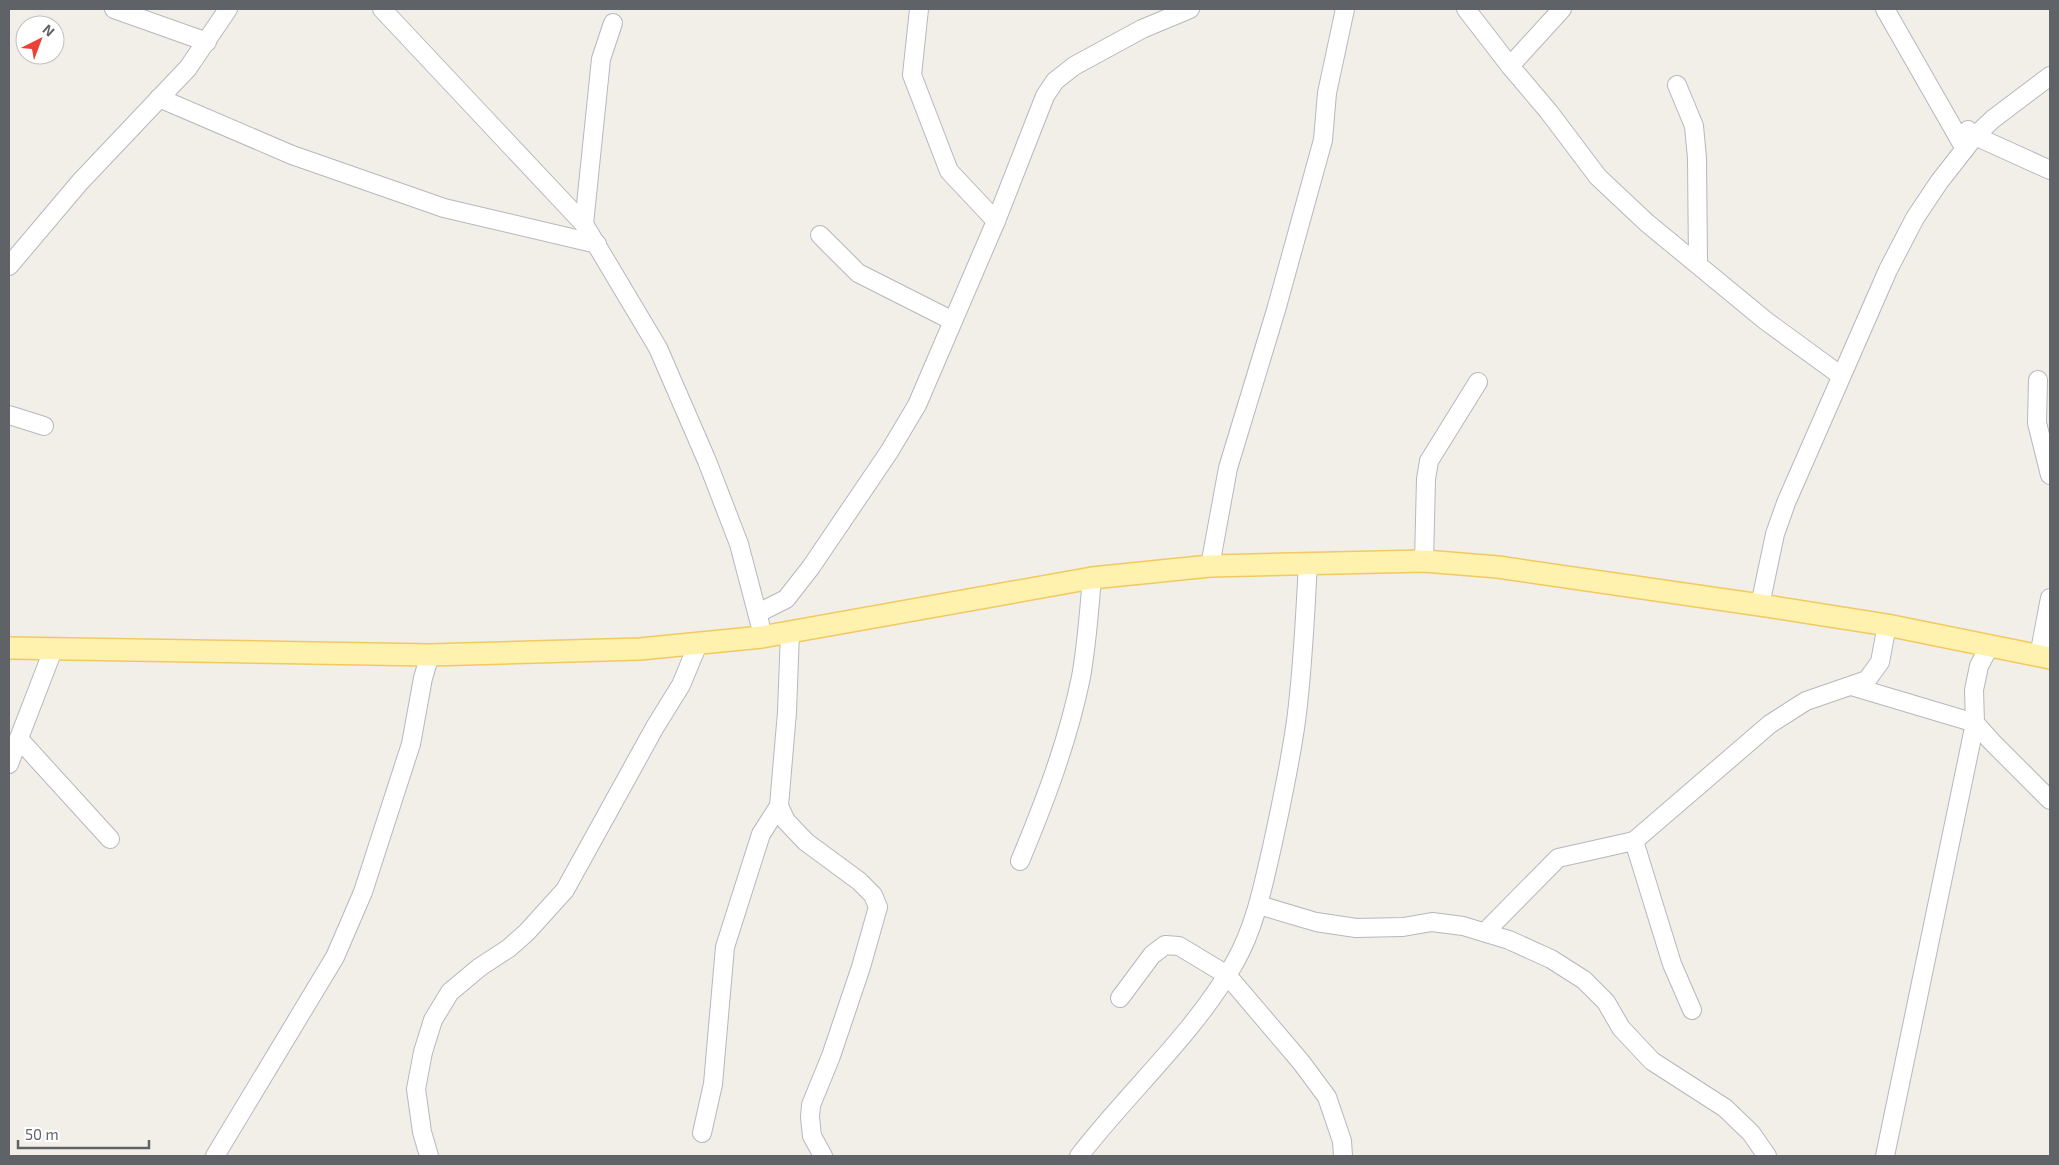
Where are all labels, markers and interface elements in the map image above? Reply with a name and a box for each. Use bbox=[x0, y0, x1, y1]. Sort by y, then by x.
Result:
north arrow bbox=[15, 15, 65, 65]
text: N bbox=[40, 20, 58, 40]
scale bar bbox=[18, 1118, 149, 1150]
text: 50 m bbox=[25, 1125, 59, 1143]

